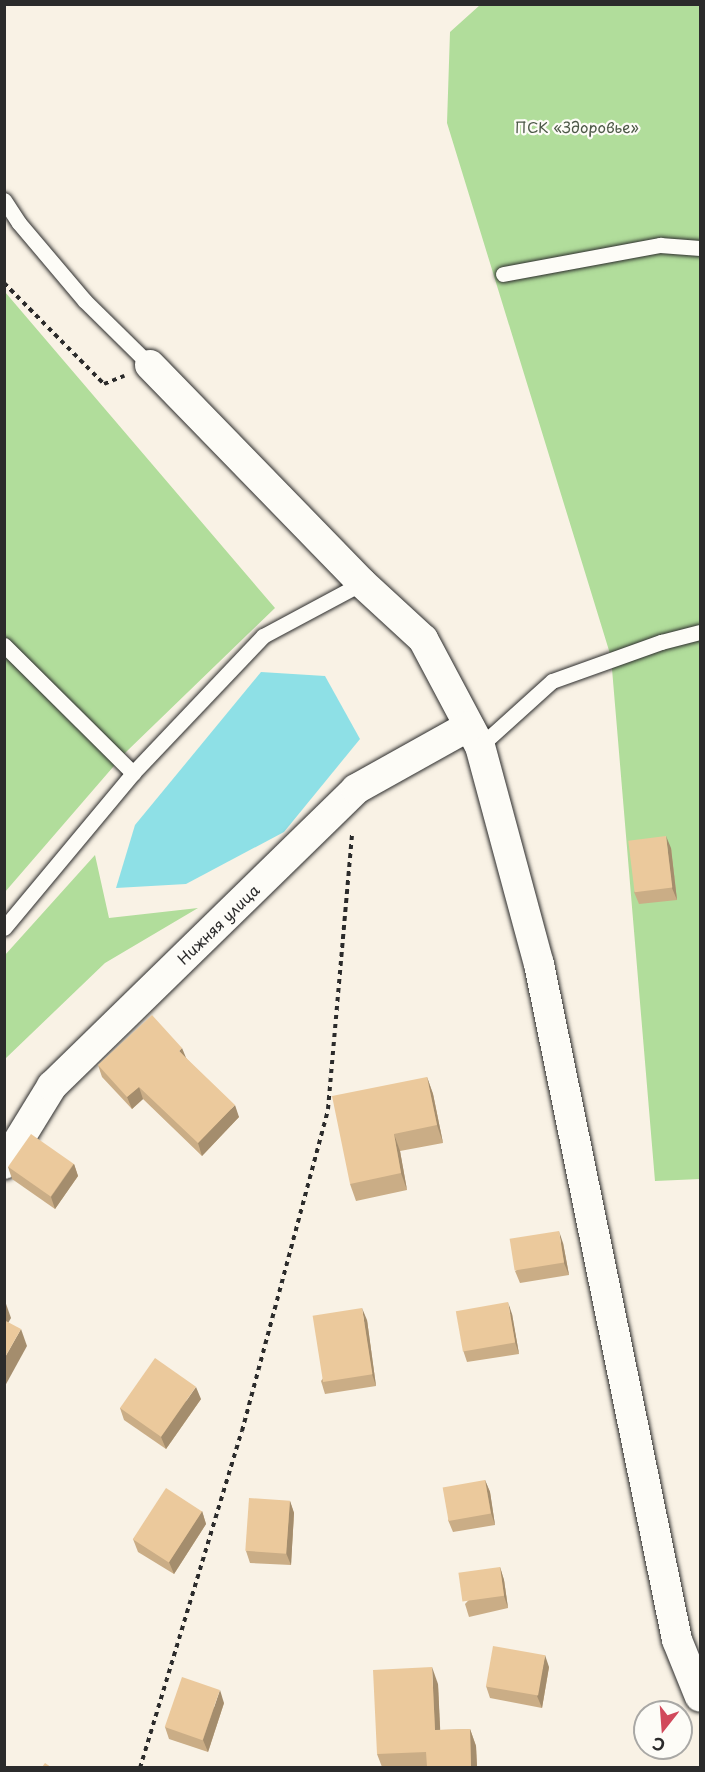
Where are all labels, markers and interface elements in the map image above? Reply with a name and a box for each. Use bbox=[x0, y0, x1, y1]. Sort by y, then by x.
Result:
park label: ПСК «Здоровье» bbox=[516, 118, 638, 136]
street label: Нижняя улица bbox=[173, 880, 263, 968]
north arrow bbox=[633, 1700, 693, 1760]
text: С bbox=[649, 1732, 668, 1759]

